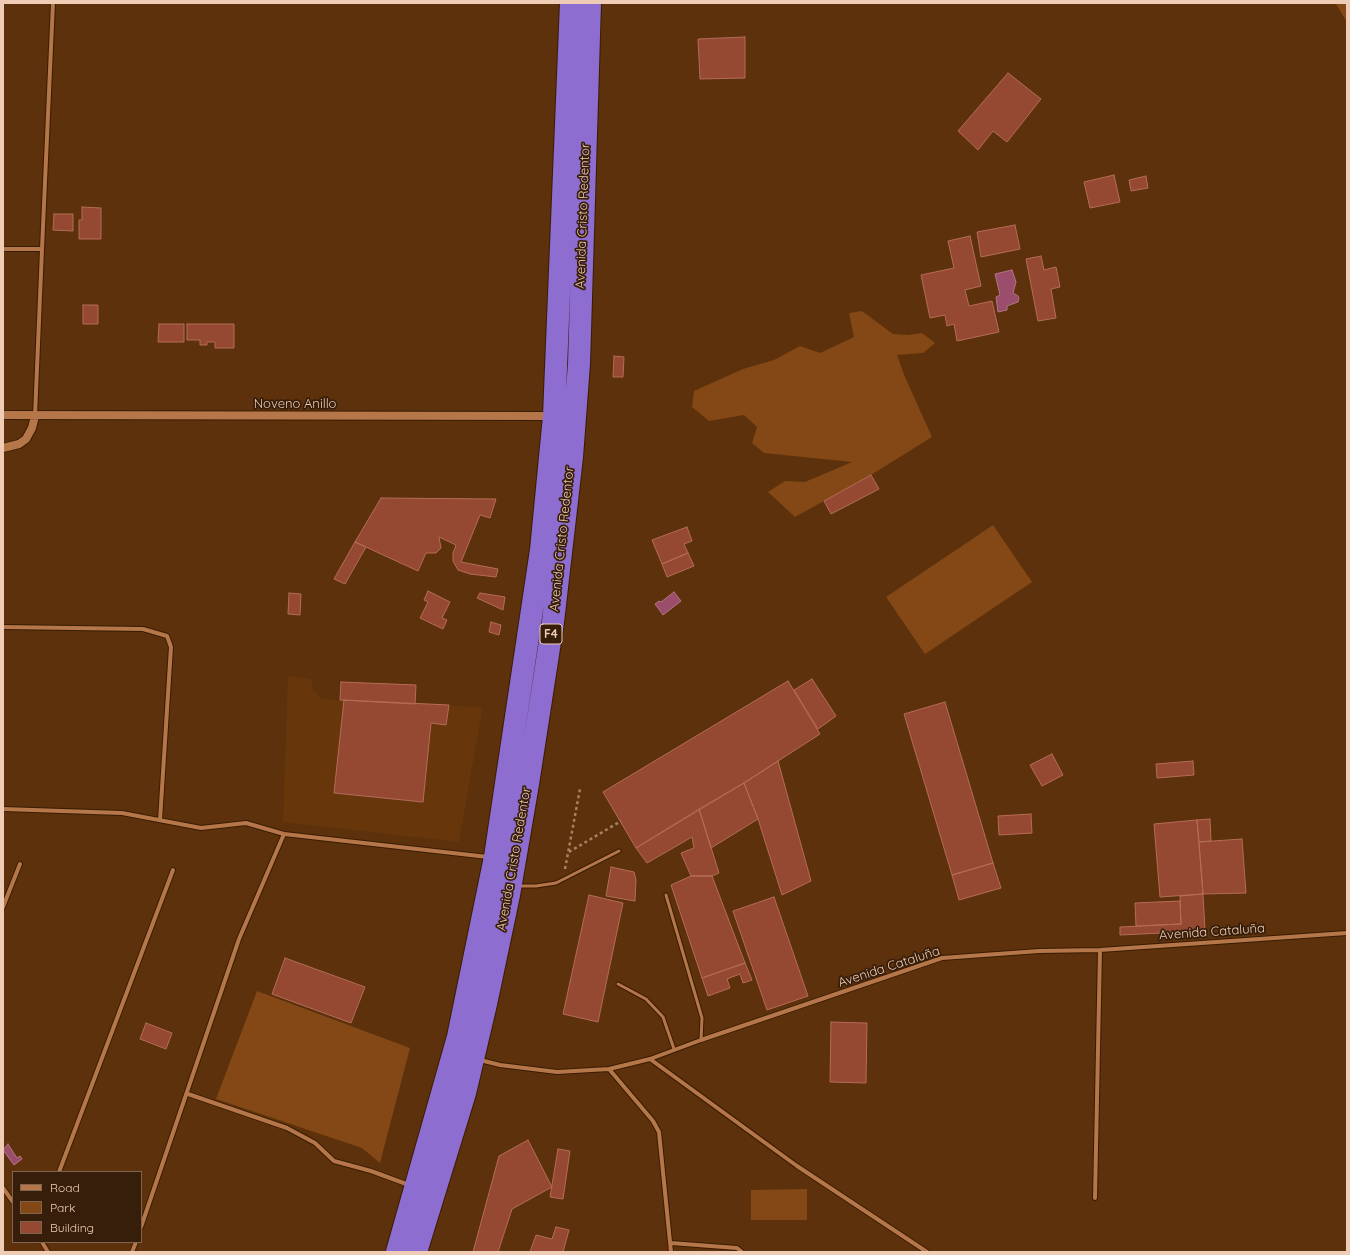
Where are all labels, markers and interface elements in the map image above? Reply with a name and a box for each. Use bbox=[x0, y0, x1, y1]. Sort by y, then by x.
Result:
street label: Avenida Cristo Redentor bbox=[573, 143, 593, 289]
street label: Noveno Anillo bbox=[254, 396, 336, 412]
street label: Avenida Cristo Redentor bbox=[547, 466, 577, 612]
road number: F4 bbox=[540, 624, 562, 644]
street label: Avenida Cristo Redentor bbox=[494, 786, 534, 932]
street label: Avenida Cataluña bbox=[1158, 921, 1266, 943]
street label: Avenida Cataluña bbox=[836, 943, 942, 991]
legend bbox=[12, 1171, 142, 1243]
text: Road bbox=[50, 1180, 80, 1195]
text: Park bbox=[50, 1200, 75, 1215]
text: Building bbox=[50, 1220, 94, 1235]

